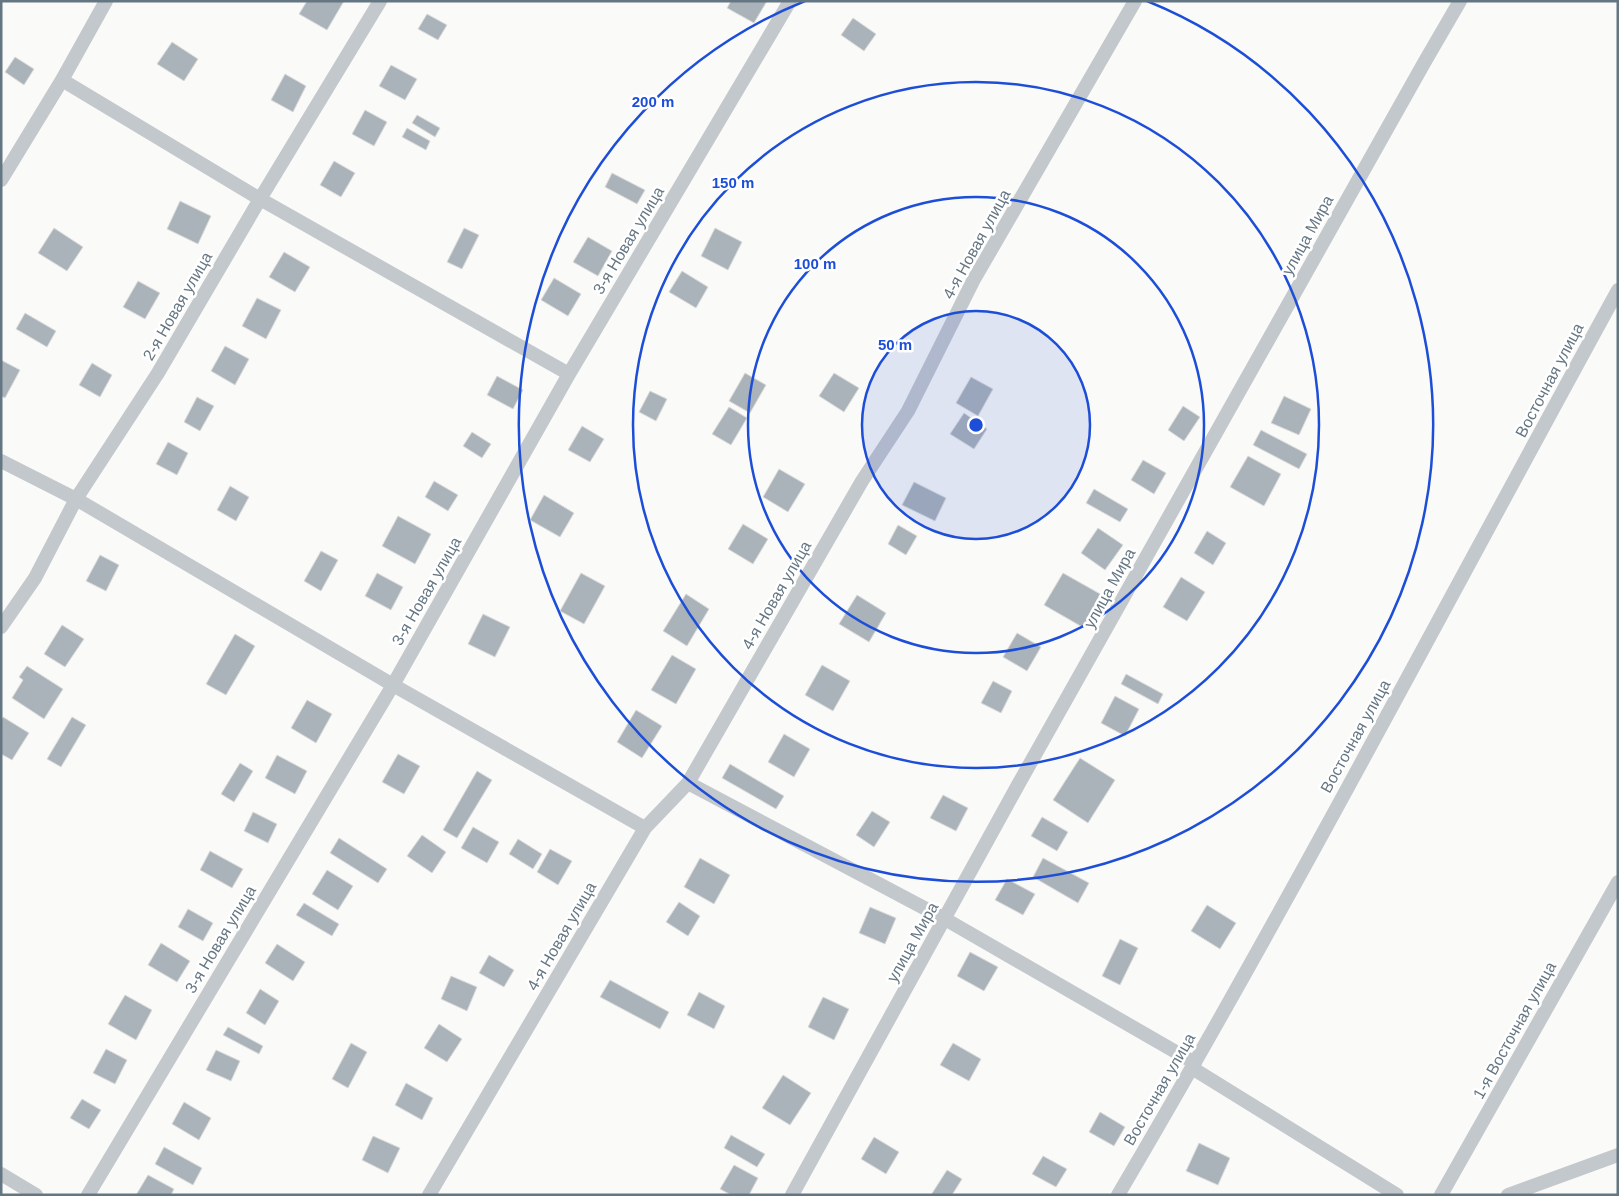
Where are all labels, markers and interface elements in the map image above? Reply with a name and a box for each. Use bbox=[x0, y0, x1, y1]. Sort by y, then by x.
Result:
text: 200 m bbox=[632, 93, 674, 110]
text: 150 m bbox=[712, 174, 754, 191]
street label: 3-я Новая улица bbox=[590, 183, 667, 297]
street label: 4-я Новая улица bbox=[939, 187, 1014, 302]
street label: улица Мира bbox=[1279, 192, 1336, 278]
street label: 2-я Новая улица bbox=[140, 249, 215, 363]
text: 100 m bbox=[794, 255, 836, 272]
street label: Восточная улица bbox=[1512, 320, 1587, 440]
text: 50 m bbox=[878, 336, 912, 353]
centre of rings bbox=[967, 416, 985, 434]
street label: 3-я Новая улица bbox=[389, 534, 464, 648]
street label: 4-я Новая улица bbox=[739, 538, 814, 652]
street label: улица Мира bbox=[1081, 545, 1138, 631]
street label: Восточная улица bbox=[1317, 677, 1394, 796]
street label: 4-я Новая улица bbox=[524, 879, 599, 993]
street label: 3-я Новая улица bbox=[182, 882, 259, 996]
street label: улица Мира bbox=[884, 899, 941, 985]
street label: 1-я Восточная улица bbox=[1470, 959, 1559, 1102]
street label: Восточная улица bbox=[1120, 1030, 1198, 1148]

